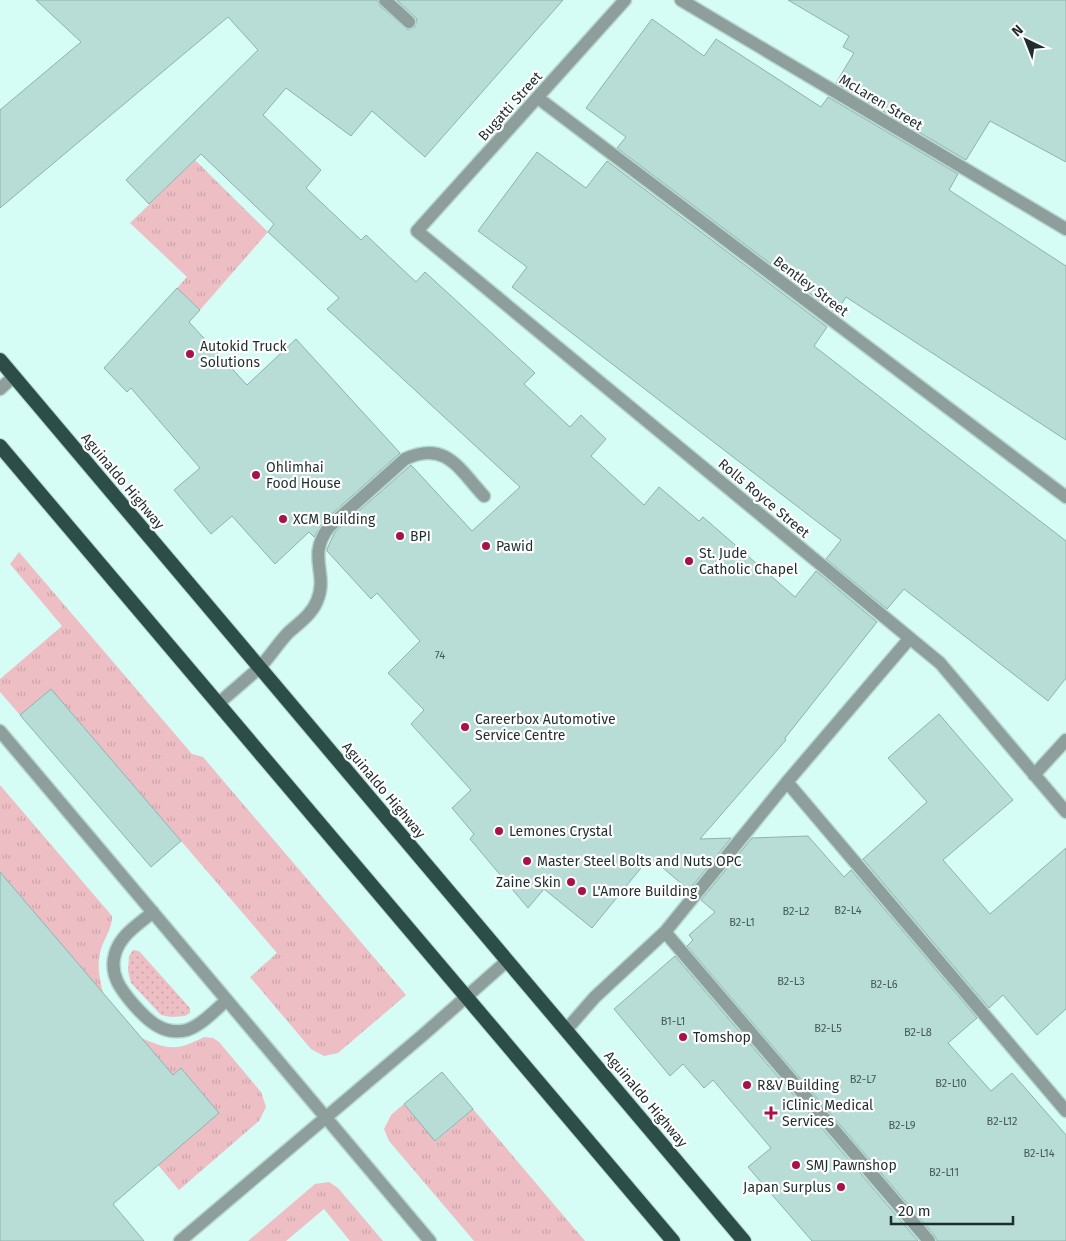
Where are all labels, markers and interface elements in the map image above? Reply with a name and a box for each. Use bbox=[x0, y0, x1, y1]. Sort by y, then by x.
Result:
north arrow bbox=[1001, 15, 1051, 65]
text: N bbox=[1008, 21, 1027, 40]
street label: Bugatti Street bbox=[475, 68, 546, 144]
street label: McLaren Street bbox=[836, 71, 926, 135]
street label: Bentley Street bbox=[770, 253, 852, 321]
place label: Autokid Truck Solutions bbox=[200, 338, 287, 371]
marker: Autokid Truck Solutions bbox=[184, 348, 196, 360]
street label: Aguinaldo Highway bbox=[77, 430, 168, 533]
street label: Rolls Royce Street bbox=[715, 455, 813, 542]
place label: Ohlimhai Food House bbox=[266, 459, 341, 492]
marker: Ohlimhai Food House bbox=[250, 469, 262, 481]
place label: XCM Building bbox=[293, 511, 376, 528]
marker: XCM Building bbox=[277, 513, 289, 525]
place label: BPI bbox=[410, 528, 431, 545]
marker: BPI bbox=[394, 530, 406, 542]
place label: Pawid bbox=[496, 538, 533, 555]
marker: Pawid bbox=[480, 540, 492, 552]
place label: St. Jude Catholic Chapel bbox=[699, 545, 798, 578]
marker: St. Jude Catholic Chapel bbox=[683, 555, 695, 567]
house number: 74 bbox=[435, 649, 445, 662]
place label: Careerbox Automotive Service Centre bbox=[475, 711, 616, 744]
marker: Careerbox Automotive Service Centre bbox=[459, 721, 471, 733]
street label: Aguinaldo Highway bbox=[338, 739, 429, 842]
place label: Lemones Crystal bbox=[509, 823, 612, 840]
marker: Lemones Crystal bbox=[493, 825, 505, 837]
place label: Master Steel Bolts and Nuts OPC bbox=[537, 853, 742, 870]
marker: Master Steel Bolts and Nuts OPC bbox=[521, 855, 533, 867]
place label: Zaine Skin bbox=[496, 874, 561, 891]
marker: Zaine Skin bbox=[565, 876, 577, 888]
place label: L'Amore Building bbox=[592, 883, 698, 900]
marker: L'Amore Building bbox=[576, 885, 588, 897]
house number: B2-L4 bbox=[834, 904, 862, 917]
house number: B2-L2 bbox=[782, 905, 810, 918]
house number: B2-L1 bbox=[729, 916, 755, 929]
house number: B2-L3 bbox=[777, 975, 805, 988]
house number: B2-L6 bbox=[870, 978, 898, 991]
house number: B1-L1 bbox=[661, 1015, 685, 1028]
house number: B2-L5 bbox=[814, 1022, 842, 1035]
house number: B2-L8 bbox=[904, 1026, 932, 1039]
place label: Tomshop bbox=[693, 1029, 751, 1046]
marker: Tomshop bbox=[677, 1031, 689, 1043]
street label: Aguinaldo Highway bbox=[600, 1048, 691, 1151]
house number: B2-L7 bbox=[850, 1073, 876, 1086]
place label: R&V Building bbox=[757, 1077, 840, 1094]
house number: B2-L10 bbox=[935, 1077, 967, 1090]
marker: R&V Building bbox=[741, 1079, 753, 1091]
place label: iClinic Medical Services bbox=[782, 1097, 873, 1130]
marker: iClinic Medical Services bbox=[764, 1106, 778, 1120]
house number: B2-L12 bbox=[987, 1115, 1017, 1128]
house number: B2-L9 bbox=[889, 1119, 916, 1132]
house number: B2-L14 bbox=[1023, 1147, 1055, 1160]
place label: SMJ Pawnshop bbox=[806, 1157, 897, 1174]
marker: SMJ Pawnshop bbox=[790, 1159, 802, 1171]
house number: B2-L11 bbox=[929, 1166, 959, 1179]
place label: Japan Surplus bbox=[743, 1179, 831, 1196]
marker: Japan Surplus bbox=[835, 1181, 847, 1193]
scale bar bbox=[891, 1194, 1014, 1226]
text: 20 m bbox=[898, 1202, 931, 1220]

